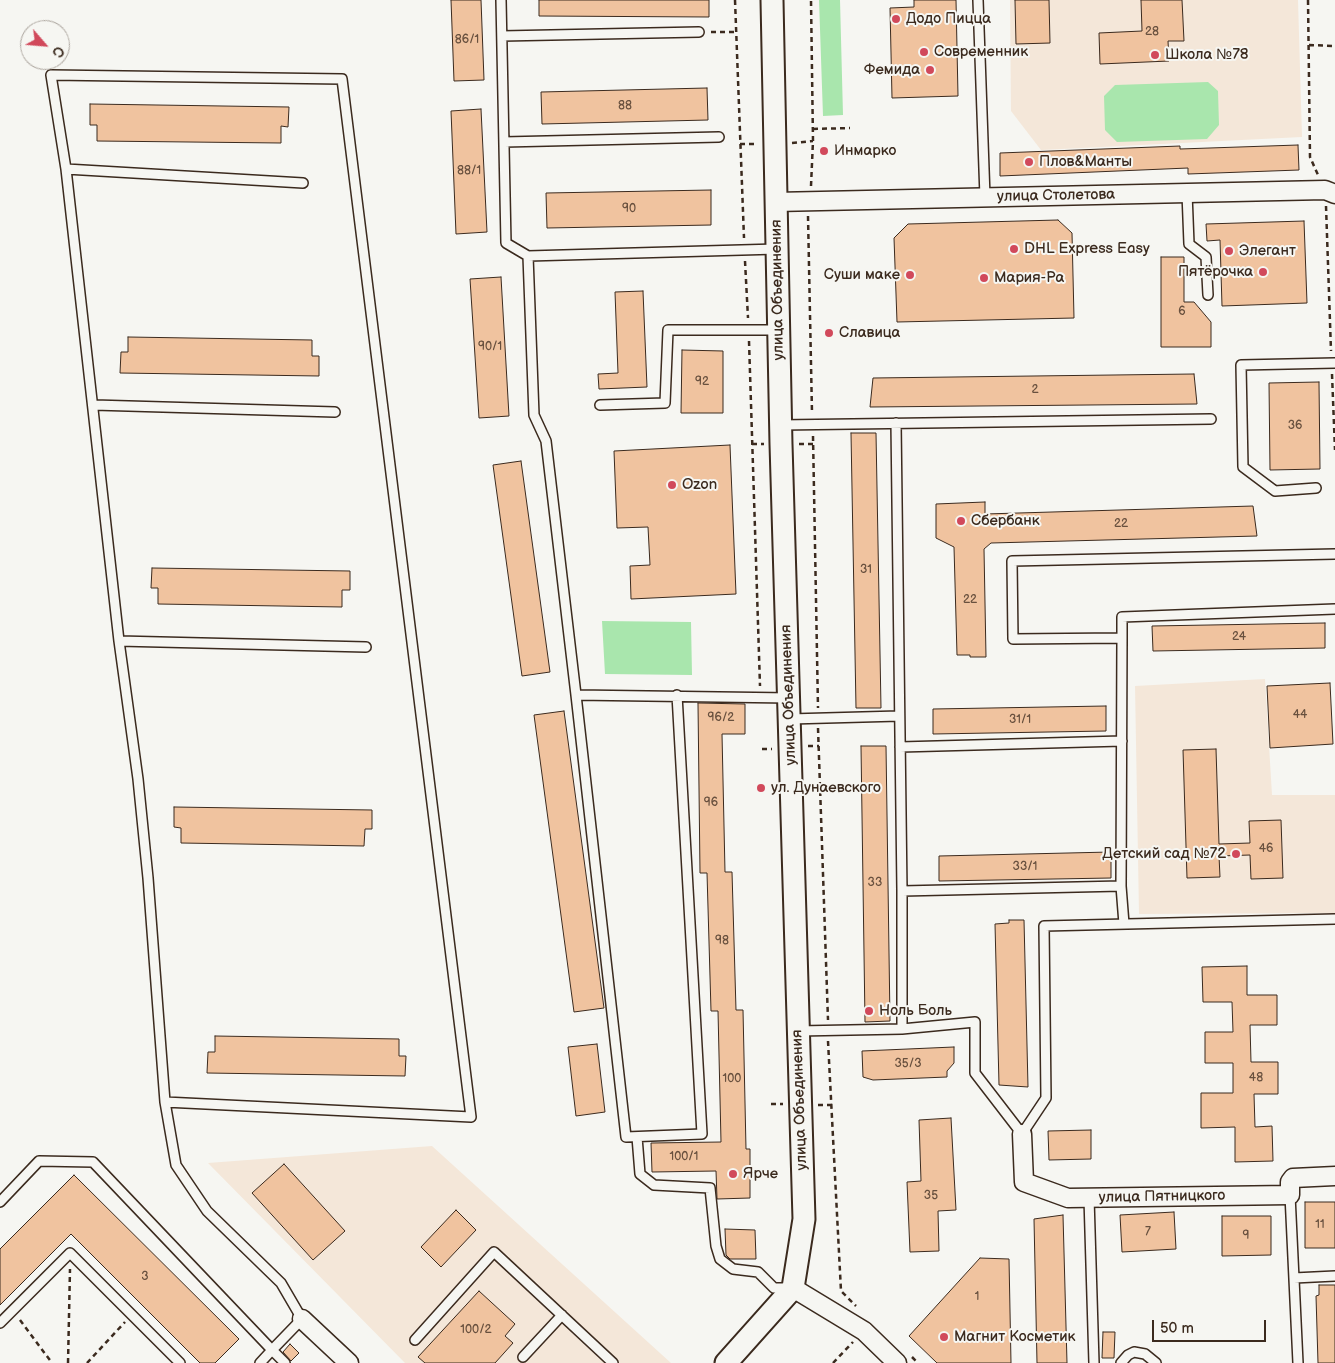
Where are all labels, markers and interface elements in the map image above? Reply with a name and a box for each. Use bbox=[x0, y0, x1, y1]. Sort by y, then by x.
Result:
place label: Додо Пицца bbox=[906, 10, 991, 28]
marker: Додо Пицца bbox=[890, 13, 902, 25]
north arrow bbox=[20, 20, 70, 70]
house number: 28 bbox=[1145, 25, 1159, 39]
house number: 86/1 bbox=[455, 33, 479, 47]
text: С bbox=[48, 43, 68, 60]
place label: Современник bbox=[934, 43, 1028, 61]
marker: Современник bbox=[918, 46, 930, 58]
place label: Школа №78 bbox=[1165, 46, 1249, 64]
marker: Школа №78 bbox=[1149, 49, 1161, 61]
place label: Фемида bbox=[864, 61, 920, 79]
marker: Фемида bbox=[924, 64, 936, 76]
house number: 88 bbox=[618, 99, 632, 113]
place label: Инмарко bbox=[834, 142, 896, 160]
marker: Инмарко bbox=[818, 145, 830, 157]
place label: Плов&Манты bbox=[1039, 153, 1132, 171]
marker: Плов&Манты bbox=[1023, 156, 1035, 168]
house number: 88/1 bbox=[457, 164, 481, 178]
street label: улица Столетова bbox=[997, 186, 1115, 206]
house number: 90 bbox=[622, 202, 636, 216]
street label: улица Объединения bbox=[768, 219, 788, 361]
place label: DHL Express Easy bbox=[1024, 240, 1150, 258]
place label: Элегант bbox=[1239, 242, 1296, 260]
marker: DHL Express Easy bbox=[1008, 243, 1020, 255]
marker: Элегант bbox=[1223, 245, 1235, 257]
place label: Пятёрочка bbox=[1178, 263, 1253, 281]
place label: Суши маке bbox=[824, 266, 900, 284]
marker: Пятёрочка bbox=[1257, 266, 1269, 278]
marker: Суши маке bbox=[904, 269, 916, 281]
place label: Мария-Ра bbox=[994, 269, 1064, 287]
marker: Мария-Ра bbox=[978, 272, 990, 284]
house number: 6 bbox=[1178, 305, 1186, 319]
place label: Славица bbox=[839, 324, 900, 342]
marker: Славица bbox=[823, 327, 835, 339]
house number: 90/1 bbox=[478, 340, 502, 354]
house number: 92 bbox=[695, 375, 709, 389]
house number: 2 bbox=[1031, 383, 1039, 397]
house number: 36 bbox=[1288, 419, 1302, 433]
place label: Ozon bbox=[682, 476, 717, 494]
marker: Ozon bbox=[666, 479, 678, 491]
place label: Сбербанк bbox=[971, 512, 1040, 530]
marker: Сбербанк bbox=[955, 515, 967, 527]
house number: 22 bbox=[1114, 517, 1128, 531]
house number: 31 bbox=[860, 563, 872, 577]
house number: 22 bbox=[963, 593, 977, 607]
street label: улица Объединения bbox=[778, 624, 800, 766]
house number: 24 bbox=[1232, 630, 1246, 644]
house number: 44 bbox=[1293, 708, 1307, 722]
house number: 96/2 bbox=[708, 711, 734, 725]
house number: 31/1 bbox=[1009, 713, 1031, 727]
place label: ул. Дунаевского bbox=[771, 779, 881, 797]
marker: ул. Дунаевского bbox=[755, 782, 767, 794]
house number: 96 bbox=[704, 796, 718, 810]
house number: 46 bbox=[1259, 842, 1273, 856]
place label: Детский сад №72 bbox=[1102, 845, 1226, 863]
marker: Детский сад №72 bbox=[1230, 848, 1242, 860]
house number: 33/1 bbox=[1013, 860, 1037, 874]
house number: 33 bbox=[868, 876, 882, 890]
house number: 98 bbox=[715, 934, 729, 948]
place label: Ноль Боль bbox=[879, 1002, 952, 1020]
marker: Ноль Боль bbox=[863, 1005, 875, 1017]
street label: улица Объединения bbox=[789, 1029, 811, 1171]
house number: 35/3 bbox=[894, 1057, 922, 1071]
house number: 48 bbox=[1249, 1071, 1263, 1085]
house number: 100 bbox=[723, 1072, 741, 1086]
house number: 100/1 bbox=[670, 1150, 698, 1164]
place label: Ярче bbox=[743, 1165, 778, 1183]
marker: Ярче bbox=[727, 1168, 739, 1180]
street label: улица Пятницкого bbox=[1099, 1187, 1225, 1207]
house number: 35 bbox=[924, 1189, 938, 1203]
house number: 11 bbox=[1315, 1218, 1325, 1232]
house number: 7 bbox=[1145, 1225, 1151, 1239]
house number: 9 bbox=[1243, 1229, 1249, 1243]
house number: 3 bbox=[141, 1270, 149, 1284]
house number: 1 bbox=[975, 1290, 979, 1304]
scale bar bbox=[1155, 1310, 1269, 1342]
text: 50 m bbox=[1160, 1319, 1194, 1338]
house number: 100/2 bbox=[460, 1323, 492, 1337]
place label: Магнит Косметик bbox=[954, 1328, 1076, 1346]
marker: Магнит Косметик bbox=[938, 1331, 950, 1343]

